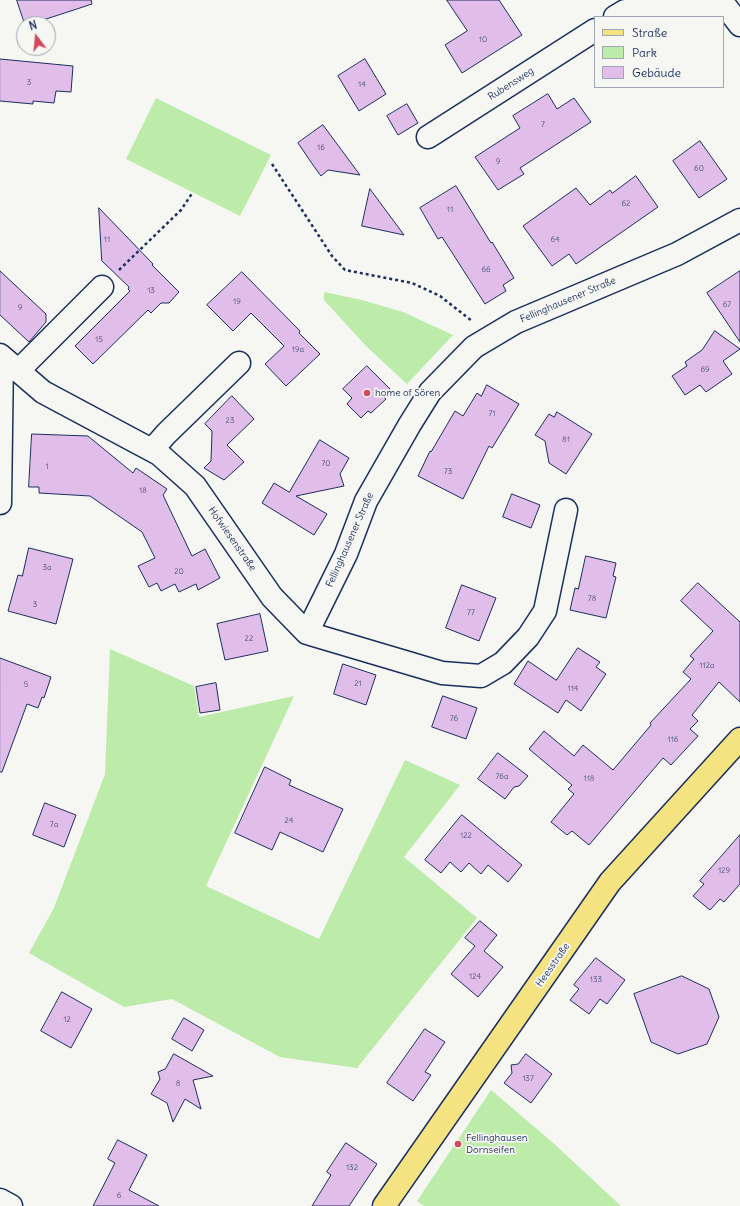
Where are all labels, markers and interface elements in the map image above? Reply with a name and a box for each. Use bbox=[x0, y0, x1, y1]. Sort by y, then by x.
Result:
north arrow bbox=[16, 16, 56, 56]
legend bbox=[594, 16, 724, 88]
text: N bbox=[27, 18, 39, 33]
text: Straße bbox=[632, 25, 667, 40]
house number: 10 bbox=[479, 35, 487, 45]
text: Park bbox=[632, 45, 657, 60]
street label: Rubensweg bbox=[486, 65, 536, 103]
text: Gebäude bbox=[632, 65, 681, 80]
house number: 3 bbox=[27, 78, 31, 88]
house number: 14 bbox=[358, 80, 366, 90]
house number: 7 bbox=[541, 120, 545, 130]
house number: 16 bbox=[317, 143, 325, 153]
house number: 9 bbox=[496, 157, 500, 167]
house number: 60 bbox=[694, 164, 704, 174]
house number: 62 bbox=[622, 199, 630, 209]
house number: 11 bbox=[447, 205, 453, 215]
house number: 11 bbox=[104, 235, 110, 245]
house number: 64 bbox=[550, 235, 560, 245]
house number: 66 bbox=[481, 265, 491, 275]
street label: Fellinghausener Straße bbox=[518, 274, 618, 326]
house number: 13 bbox=[147, 286, 155, 296]
house number: 19 bbox=[233, 297, 241, 307]
house number: 67 bbox=[723, 300, 731, 310]
house number: 9 bbox=[18, 303, 22, 313]
house number: 15 bbox=[95, 335, 103, 345]
house number: 19a bbox=[292, 345, 304, 355]
house number: 69 bbox=[700, 365, 710, 375]
place label: home of Sören bbox=[375, 387, 440, 399]
marker: home of Sören bbox=[362, 388, 372, 398]
house number: 71 bbox=[488, 409, 496, 419]
house number: 23 bbox=[226, 416, 234, 426]
house number: 81 bbox=[562, 435, 570, 445]
house number: 70 bbox=[321, 459, 331, 469]
house number: 1 bbox=[45, 462, 49, 472]
house number: 73 bbox=[444, 467, 452, 477]
house number: 18 bbox=[139, 486, 147, 496]
street label: Fellinghausener Straße bbox=[324, 491, 376, 589]
street label: Hofwiesenstraße bbox=[205, 505, 259, 573]
house number: 3a bbox=[42, 563, 52, 573]
house number: 20 bbox=[174, 567, 184, 577]
house number: 78 bbox=[588, 594, 596, 604]
house number: 3 bbox=[33, 600, 37, 610]
house number: 77 bbox=[467, 608, 475, 618]
house number: 22 bbox=[245, 634, 253, 644]
house number: 112a bbox=[699, 661, 715, 671]
house number: 21 bbox=[354, 679, 362, 689]
house number: 5 bbox=[24, 680, 28, 690]
house number: 114 bbox=[568, 684, 578, 694]
house number: 76 bbox=[450, 714, 458, 724]
house number: 116 bbox=[668, 735, 678, 745]
house number: 76a bbox=[496, 772, 508, 782]
house number: 118 bbox=[584, 774, 594, 784]
house number: 24 bbox=[285, 816, 293, 826]
house number: 7a bbox=[50, 820, 58, 830]
house number: 122 bbox=[460, 831, 472, 841]
house number: 129 bbox=[718, 866, 730, 876]
street label: Heesstraße bbox=[533, 941, 573, 989]
house number: 124 bbox=[469, 972, 481, 982]
house number: 133 bbox=[590, 975, 602, 985]
house number: 12 bbox=[63, 1015, 71, 1025]
house number: 137 bbox=[522, 1074, 534, 1084]
house number: 8 bbox=[176, 1079, 180, 1089]
place label: Fellinghausen Dornseifen bbox=[466, 1132, 528, 1156]
marker: Fellinghausen Dornseifen bbox=[453, 1139, 463, 1149]
house number: 132 bbox=[346, 1163, 358, 1173]
house number: 6 bbox=[117, 1191, 121, 1201]

